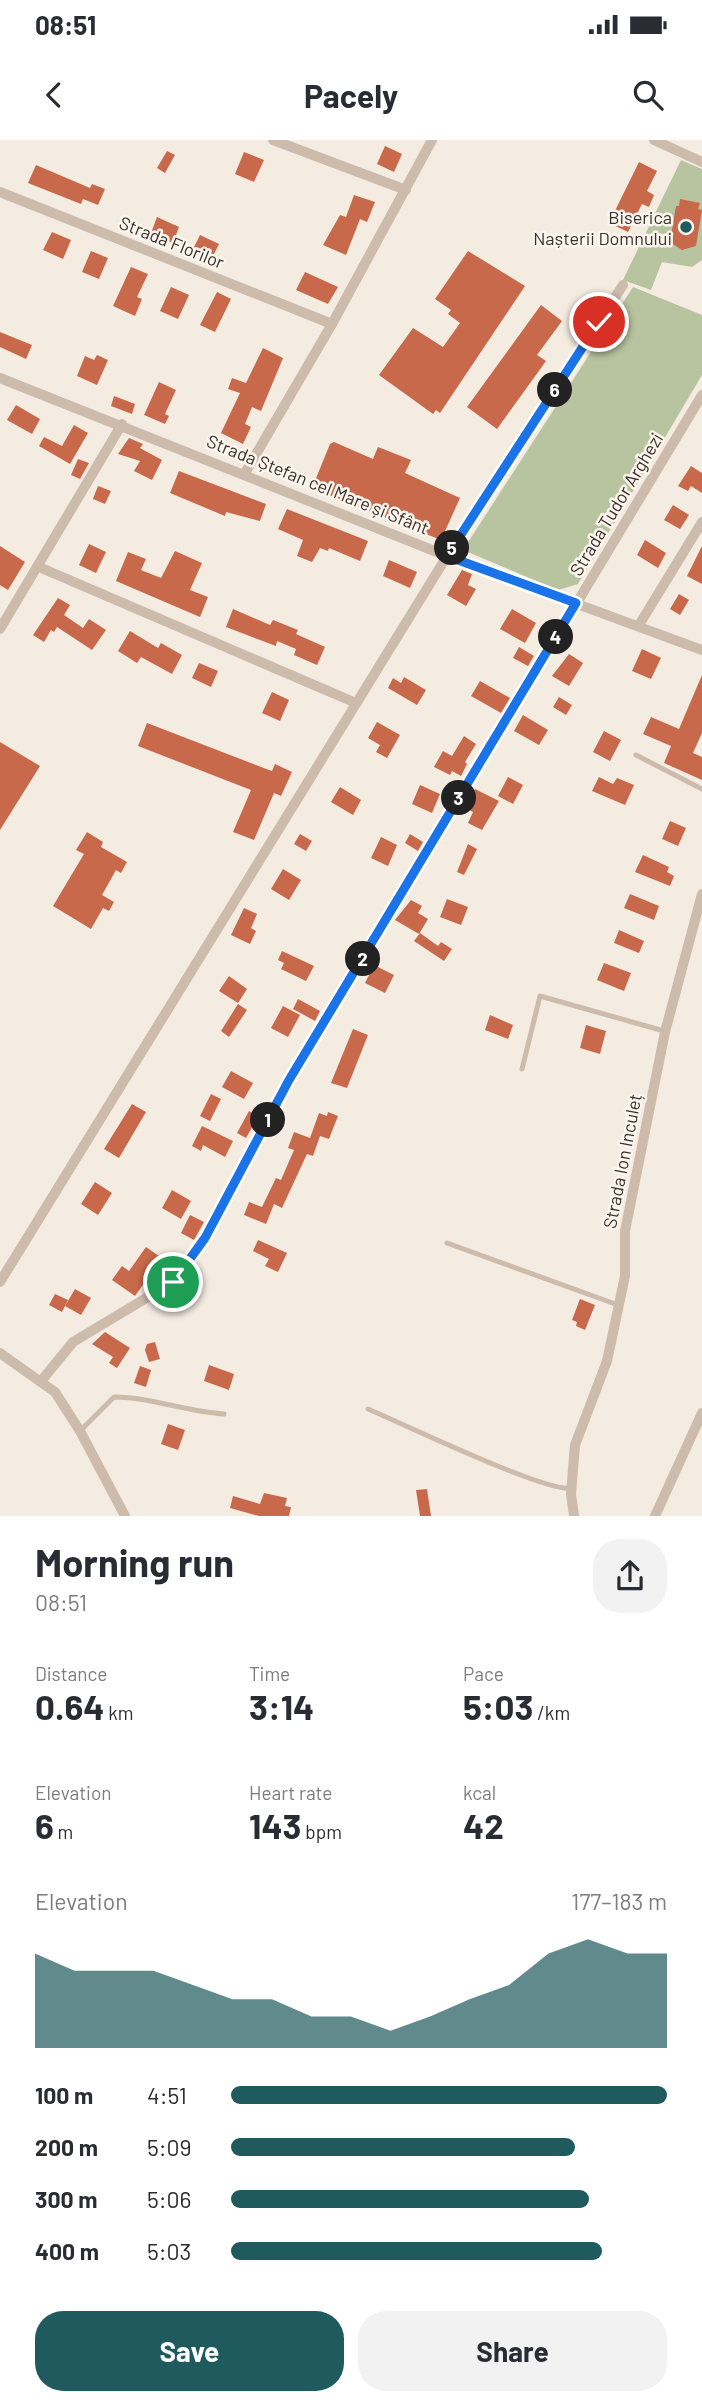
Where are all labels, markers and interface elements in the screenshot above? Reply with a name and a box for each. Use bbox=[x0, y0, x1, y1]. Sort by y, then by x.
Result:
text: 08:51 bbox=[35, 9, 96, 40]
icon: back bbox=[35, 76, 73, 114]
text: Pacely bbox=[304, 76, 398, 114]
icon: search bbox=[629, 76, 667, 114]
place label: Biserica Nașterii Domnului bbox=[533, 206, 672, 249]
street label: Strada Florilor bbox=[116, 211, 228, 273]
marker: Biserica Nașterii Domnului bbox=[678, 219, 694, 235]
pin bbox=[569, 292, 629, 352]
icon: check bbox=[580, 303, 618, 341]
pin: 6 bbox=[538, 372, 572, 408]
text: 6 bbox=[549, 378, 560, 401]
street label: Strada Tudor Arghezi bbox=[565, 428, 667, 580]
street label: Strada Ștefan cel Mare și Sfânt bbox=[204, 429, 432, 539]
pin: 5 bbox=[434, 530, 470, 566]
text: 5 bbox=[446, 536, 457, 559]
pin: 4 bbox=[538, 620, 574, 654]
text: 4 bbox=[550, 625, 561, 648]
pin: 3 bbox=[442, 780, 476, 816]
text: 3 bbox=[453, 786, 464, 809]
pin: 2 bbox=[346, 942, 380, 976]
text: 2 bbox=[357, 947, 368, 970]
street label: Strada Ion Inculeț bbox=[598, 1092, 646, 1230]
pin: 1 bbox=[250, 1102, 286, 1138]
text: 1 bbox=[264, 1108, 271, 1131]
pin bbox=[143, 1252, 203, 1312]
icon: arrive bbox=[154, 1263, 192, 1301]
text: Morning run bbox=[35, 1539, 234, 1585]
button: share bbox=[593, 1539, 667, 1613]
text: 08:51 bbox=[35, 1588, 87, 1616]
text: Distance bbox=[35, 1662, 107, 1685]
text: Time bbox=[249, 1662, 290, 1685]
text: Pace bbox=[463, 1662, 504, 1685]
text: 0.64 bbox=[35, 1685, 104, 1727]
text: 3:14 bbox=[249, 1685, 314, 1727]
text: 5:03 bbox=[463, 1685, 533, 1727]
text: km bbox=[104, 1701, 133, 1724]
text: /km bbox=[533, 1701, 570, 1724]
text: Elevation bbox=[35, 1781, 112, 1804]
text: Heart rate bbox=[249, 1781, 332, 1804]
text: kcal bbox=[463, 1781, 496, 1804]
text: 6 bbox=[35, 1804, 54, 1846]
text: 143 bbox=[249, 1804, 301, 1846]
text: 42 bbox=[463, 1804, 504, 1846]
text: m bbox=[54, 1820, 73, 1843]
text: bpm bbox=[301, 1820, 342, 1843]
text: Elevation bbox=[35, 1887, 128, 1915]
text: 177–183 m bbox=[571, 1887, 667, 1915]
text: 100 m bbox=[35, 2081, 93, 2109]
text: 4:51 bbox=[147, 2081, 187, 2109]
text: 200 m bbox=[35, 2133, 98, 2161]
text: 5:09 bbox=[147, 2133, 192, 2161]
text: 300 m bbox=[35, 2185, 97, 2213]
text: 5:06 bbox=[147, 2185, 191, 2213]
text: 400 m bbox=[35, 2237, 99, 2265]
text: 5:03 bbox=[147, 2237, 191, 2265]
button: Save bbox=[35, 2311, 344, 2391]
button: Share bbox=[358, 2311, 667, 2391]

